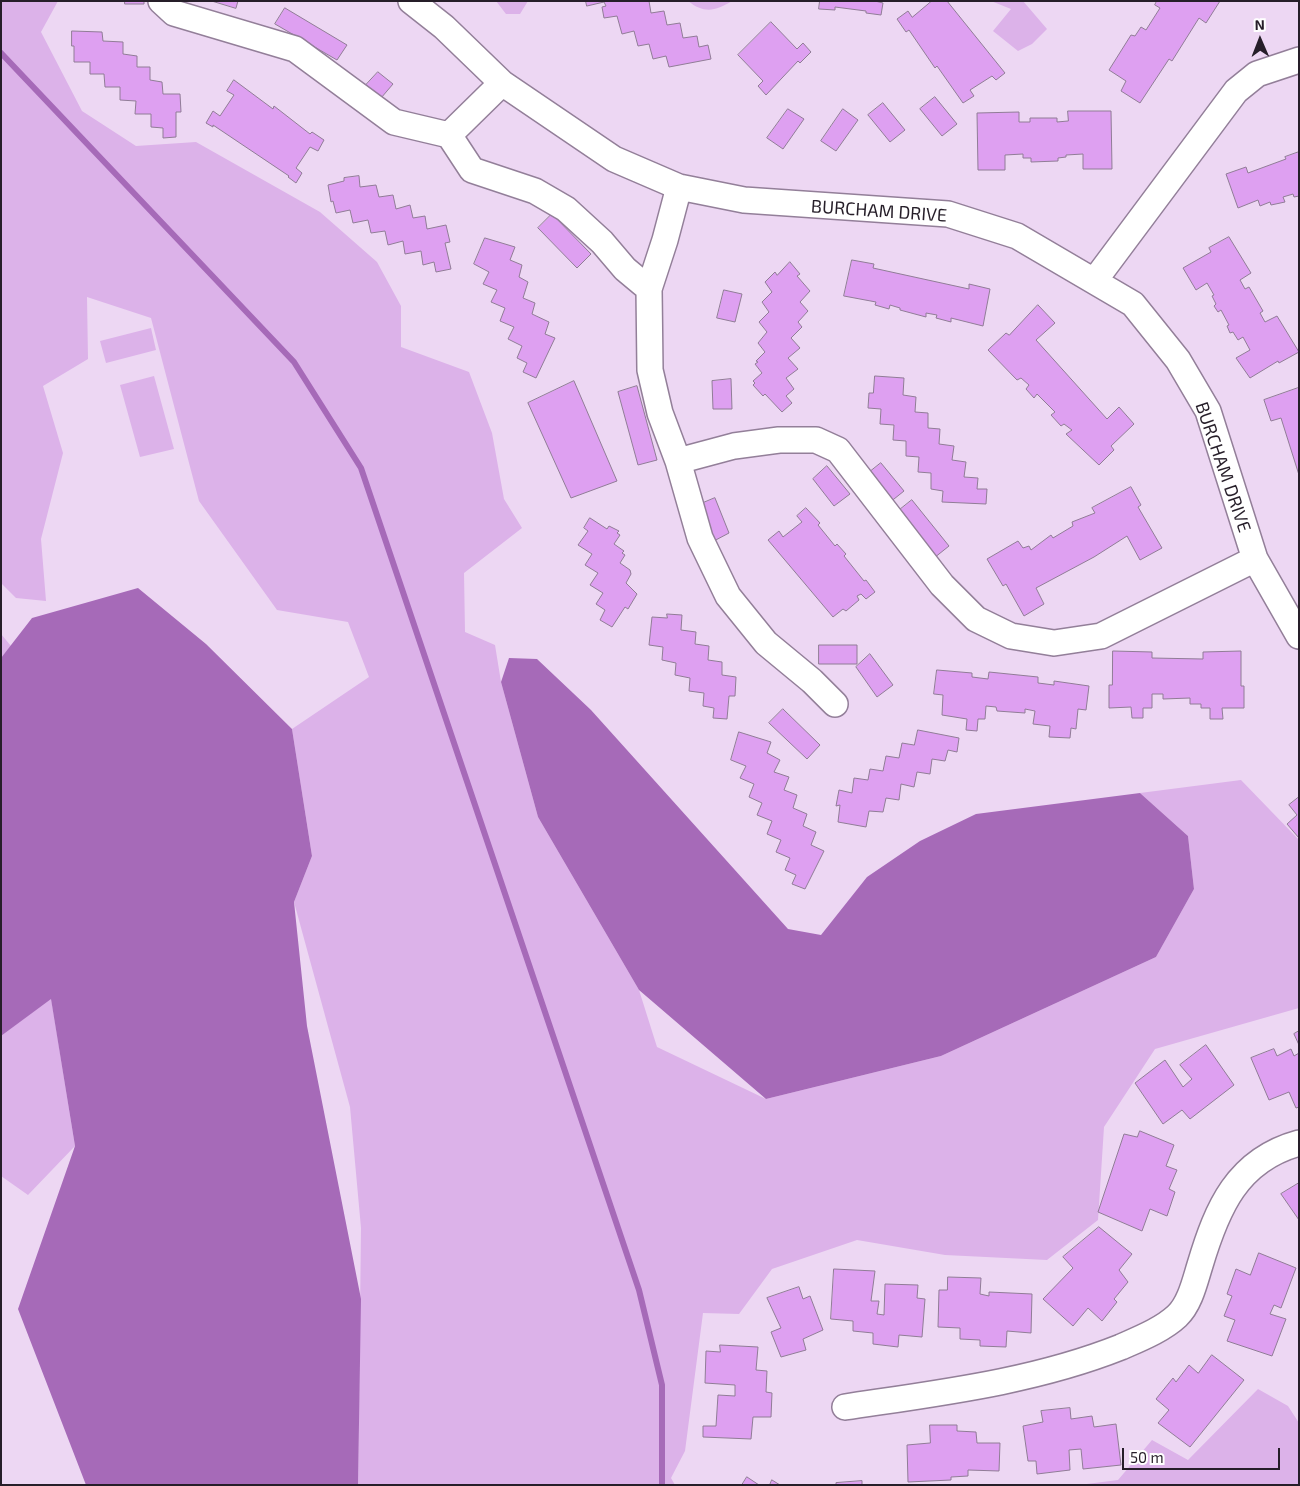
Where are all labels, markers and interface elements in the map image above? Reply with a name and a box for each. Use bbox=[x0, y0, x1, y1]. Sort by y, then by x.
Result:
north arrow bbox=[1235, 15, 1285, 65]
text: N bbox=[1255, 16, 1265, 33]
street label: BURCHAM DRIVE bbox=[810, 195, 948, 227]
street label: BURCHAM DRIVE bbox=[1191, 399, 1255, 535]
scale bar bbox=[1125, 1438, 1282, 1470]
text: 50 m bbox=[1130, 1448, 1164, 1466]

